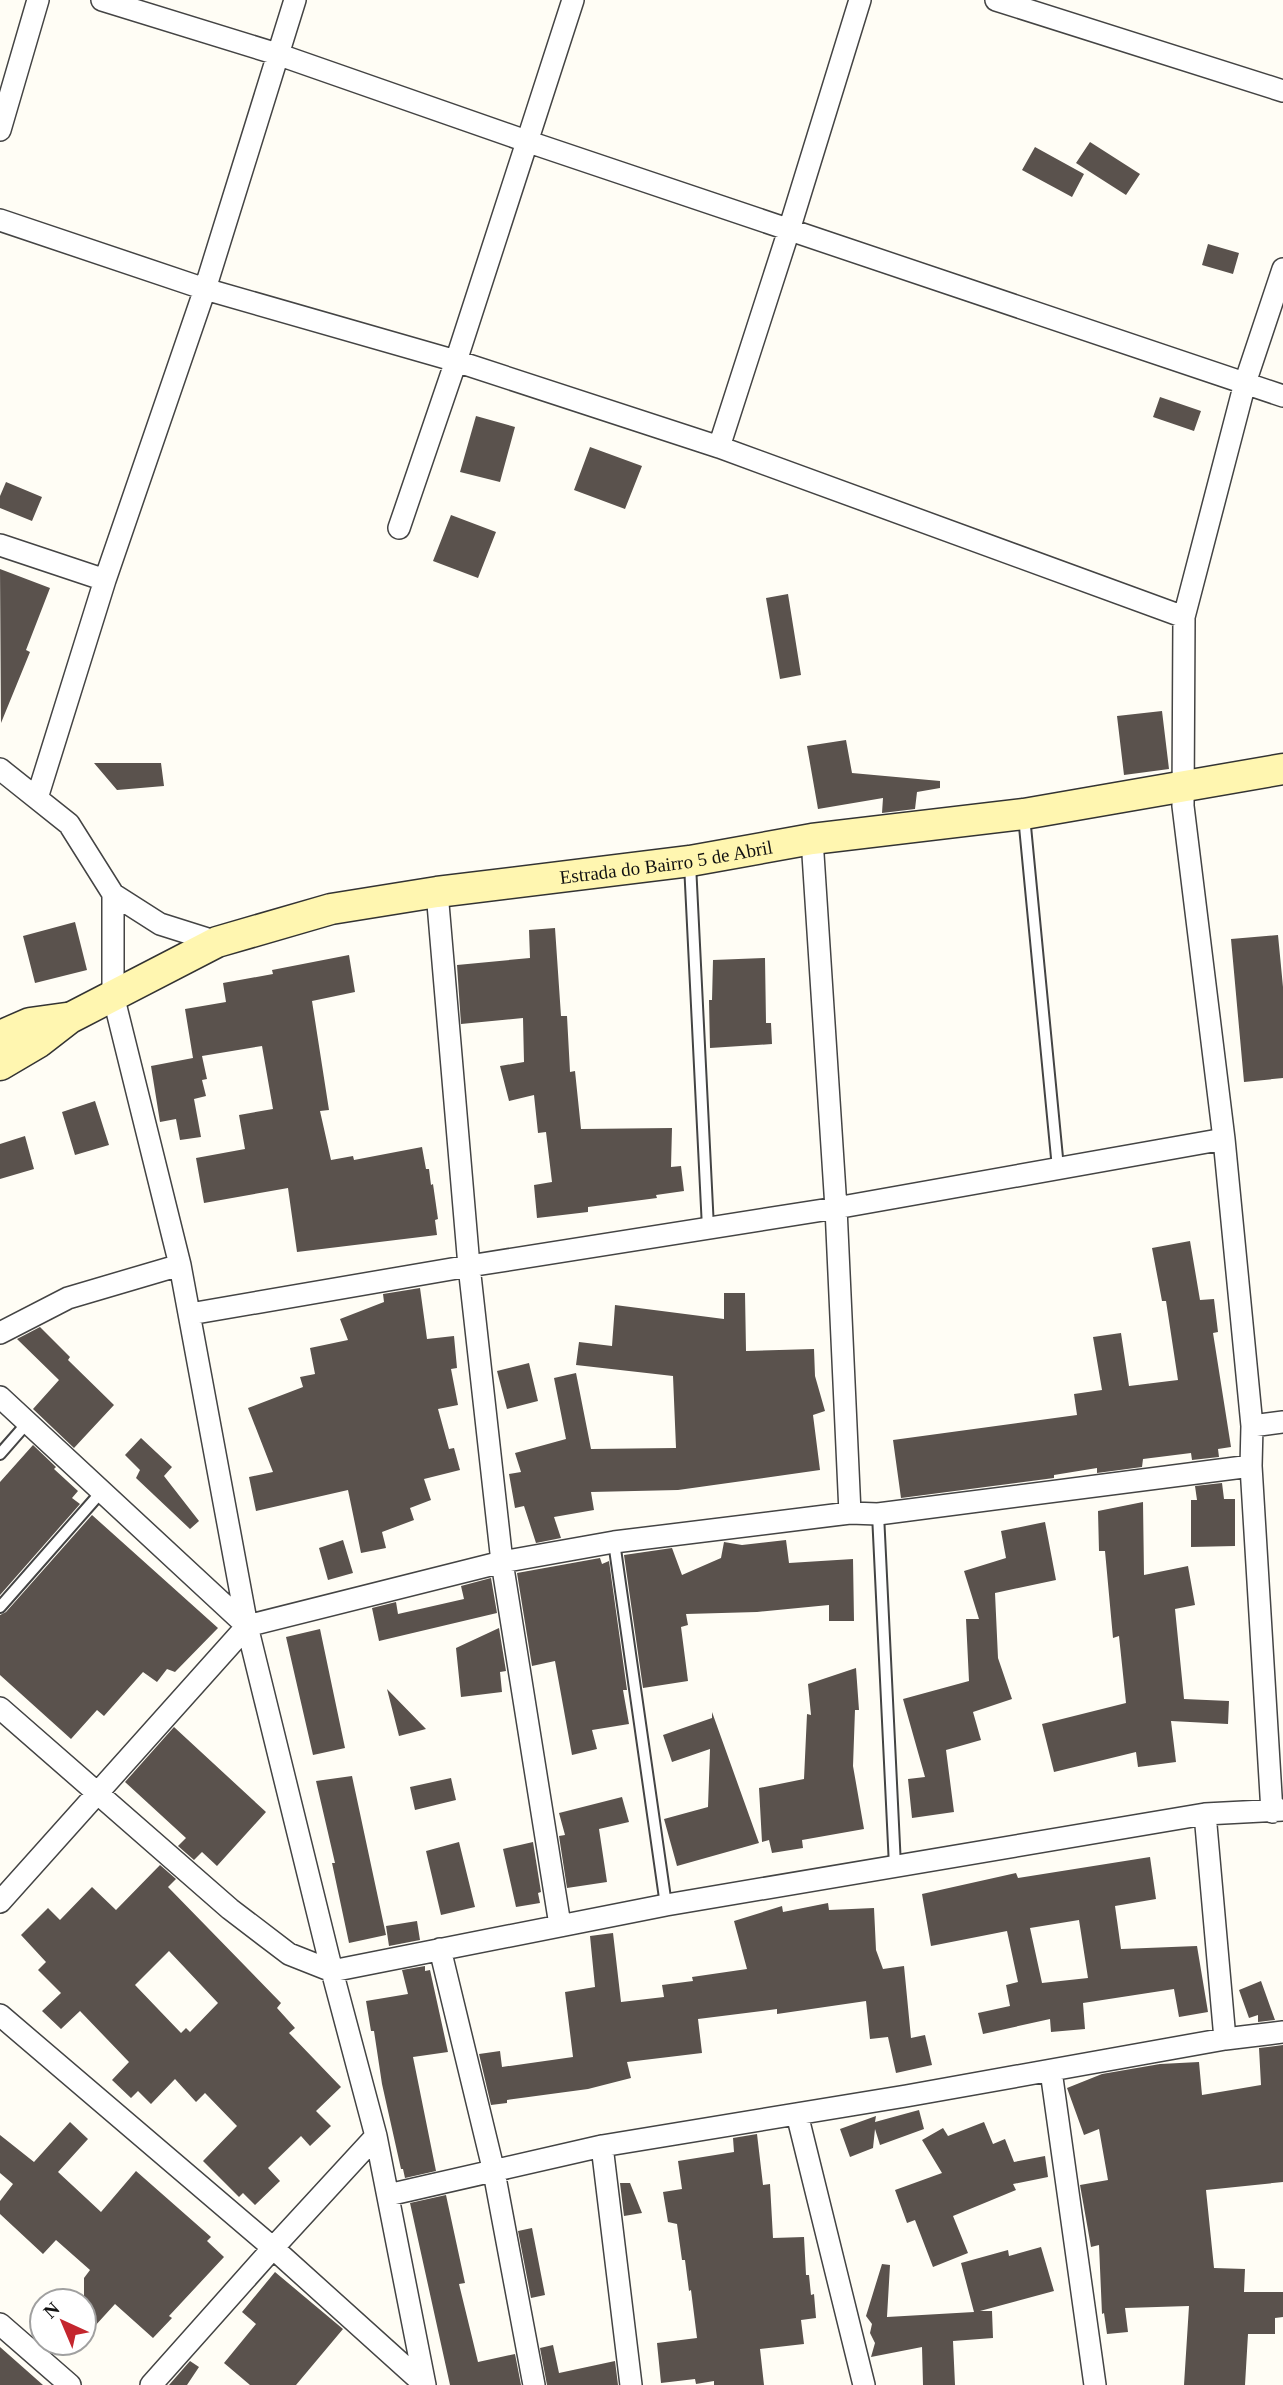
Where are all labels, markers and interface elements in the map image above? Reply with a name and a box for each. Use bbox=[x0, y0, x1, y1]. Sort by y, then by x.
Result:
street label: Estrada do Bairro 5 de Abril bbox=[558, 836, 774, 888]
north arrow bbox=[28, 2287, 98, 2357]
text: N bbox=[39, 2298, 64, 2322]

